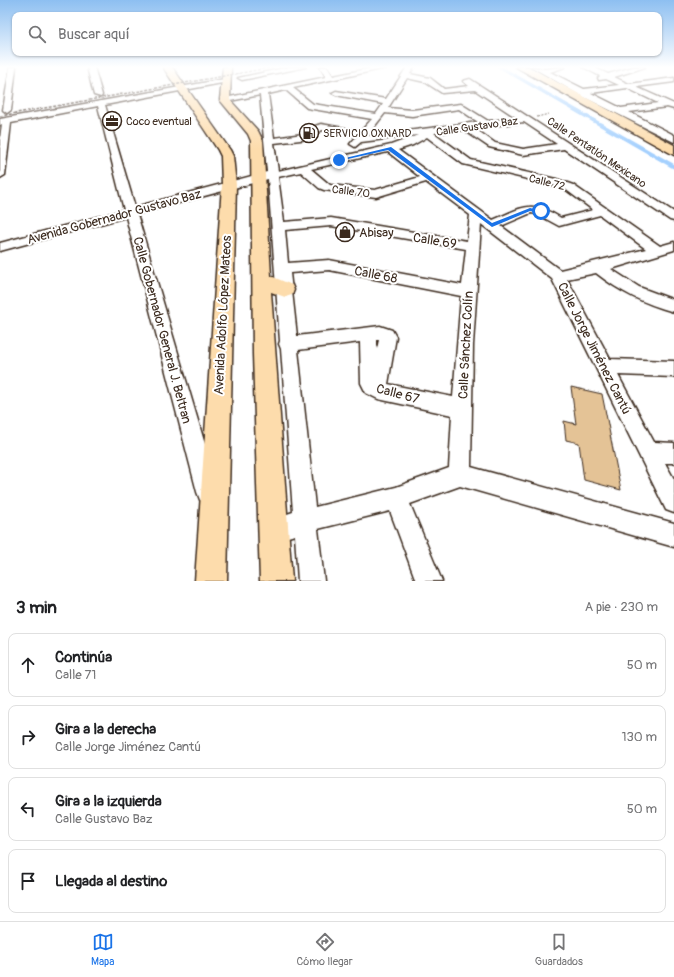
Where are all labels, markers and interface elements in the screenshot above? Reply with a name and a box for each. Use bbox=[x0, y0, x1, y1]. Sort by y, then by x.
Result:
search box bbox=[12, 12, 662, 56]
icon: search bbox=[26, 23, 48, 45]
text: Buscar aquí bbox=[58, 25, 130, 44]
office icon: Coco eventual bbox=[101, 110, 123, 132]
street label: Calle Gustavo Baz bbox=[435, 114, 519, 139]
street label: Calle Pentatlón Mexicano bbox=[545, 114, 649, 191]
place label: Coco eventual bbox=[126, 115, 192, 128]
fuel station icon: SERVICIO OXNARD bbox=[298, 122, 320, 144]
place label: SERVICIO OXNARD bbox=[323, 127, 412, 140]
route end bbox=[330, 151, 348, 169]
street label: Calle 72 bbox=[527, 172, 566, 193]
street label: Calle 70 bbox=[331, 183, 371, 200]
street label: Avenida Gobernador Gustavo Baz bbox=[25, 186, 203, 248]
route start bbox=[532, 202, 550, 220]
shop icon: Abisay bbox=[334, 221, 356, 243]
place label: Abisay bbox=[359, 225, 394, 241]
street label: Calle 69 bbox=[412, 230, 458, 252]
street label: Calle Gobernador General J. Beltran bbox=[129, 235, 195, 425]
street label: Avenida Adolfo López Mateos bbox=[211, 235, 235, 395]
street label: Calle 68 bbox=[353, 263, 399, 287]
street label: Calle Jorge Jiménez Cantú bbox=[554, 280, 634, 417]
street label: Calle Sánchez Colín bbox=[455, 291, 477, 400]
street label: Calle 67 bbox=[375, 381, 421, 407]
text: 3 min bbox=[16, 597, 57, 618]
text: A pie · 230 m bbox=[585, 599, 658, 615]
text: Continúa bbox=[55, 648, 112, 667]
icon: ahead bbox=[17, 654, 39, 676]
text: 50 m bbox=[627, 657, 657, 673]
text: Calle 71 bbox=[55, 667, 96, 683]
text: Gira a la derecha bbox=[55, 720, 156, 739]
icon: right bbox=[17, 726, 39, 748]
text: 130 m bbox=[621, 729, 657, 745]
text: Calle Jorge Jiménez Cantú bbox=[55, 739, 201, 755]
text: Gira a la izquierda bbox=[55, 792, 162, 811]
icon: left bbox=[17, 798, 39, 820]
text: 50 m bbox=[627, 801, 657, 817]
text: Calle Gustavo Baz bbox=[55, 811, 153, 827]
icon: arrive bbox=[17, 870, 39, 892]
text: Llegada al destino bbox=[55, 872, 167, 891]
tab: Mapa bbox=[91, 931, 114, 968]
tab: Cómo llegar bbox=[297, 931, 353, 968]
tab: Guardados bbox=[535, 931, 583, 968]

